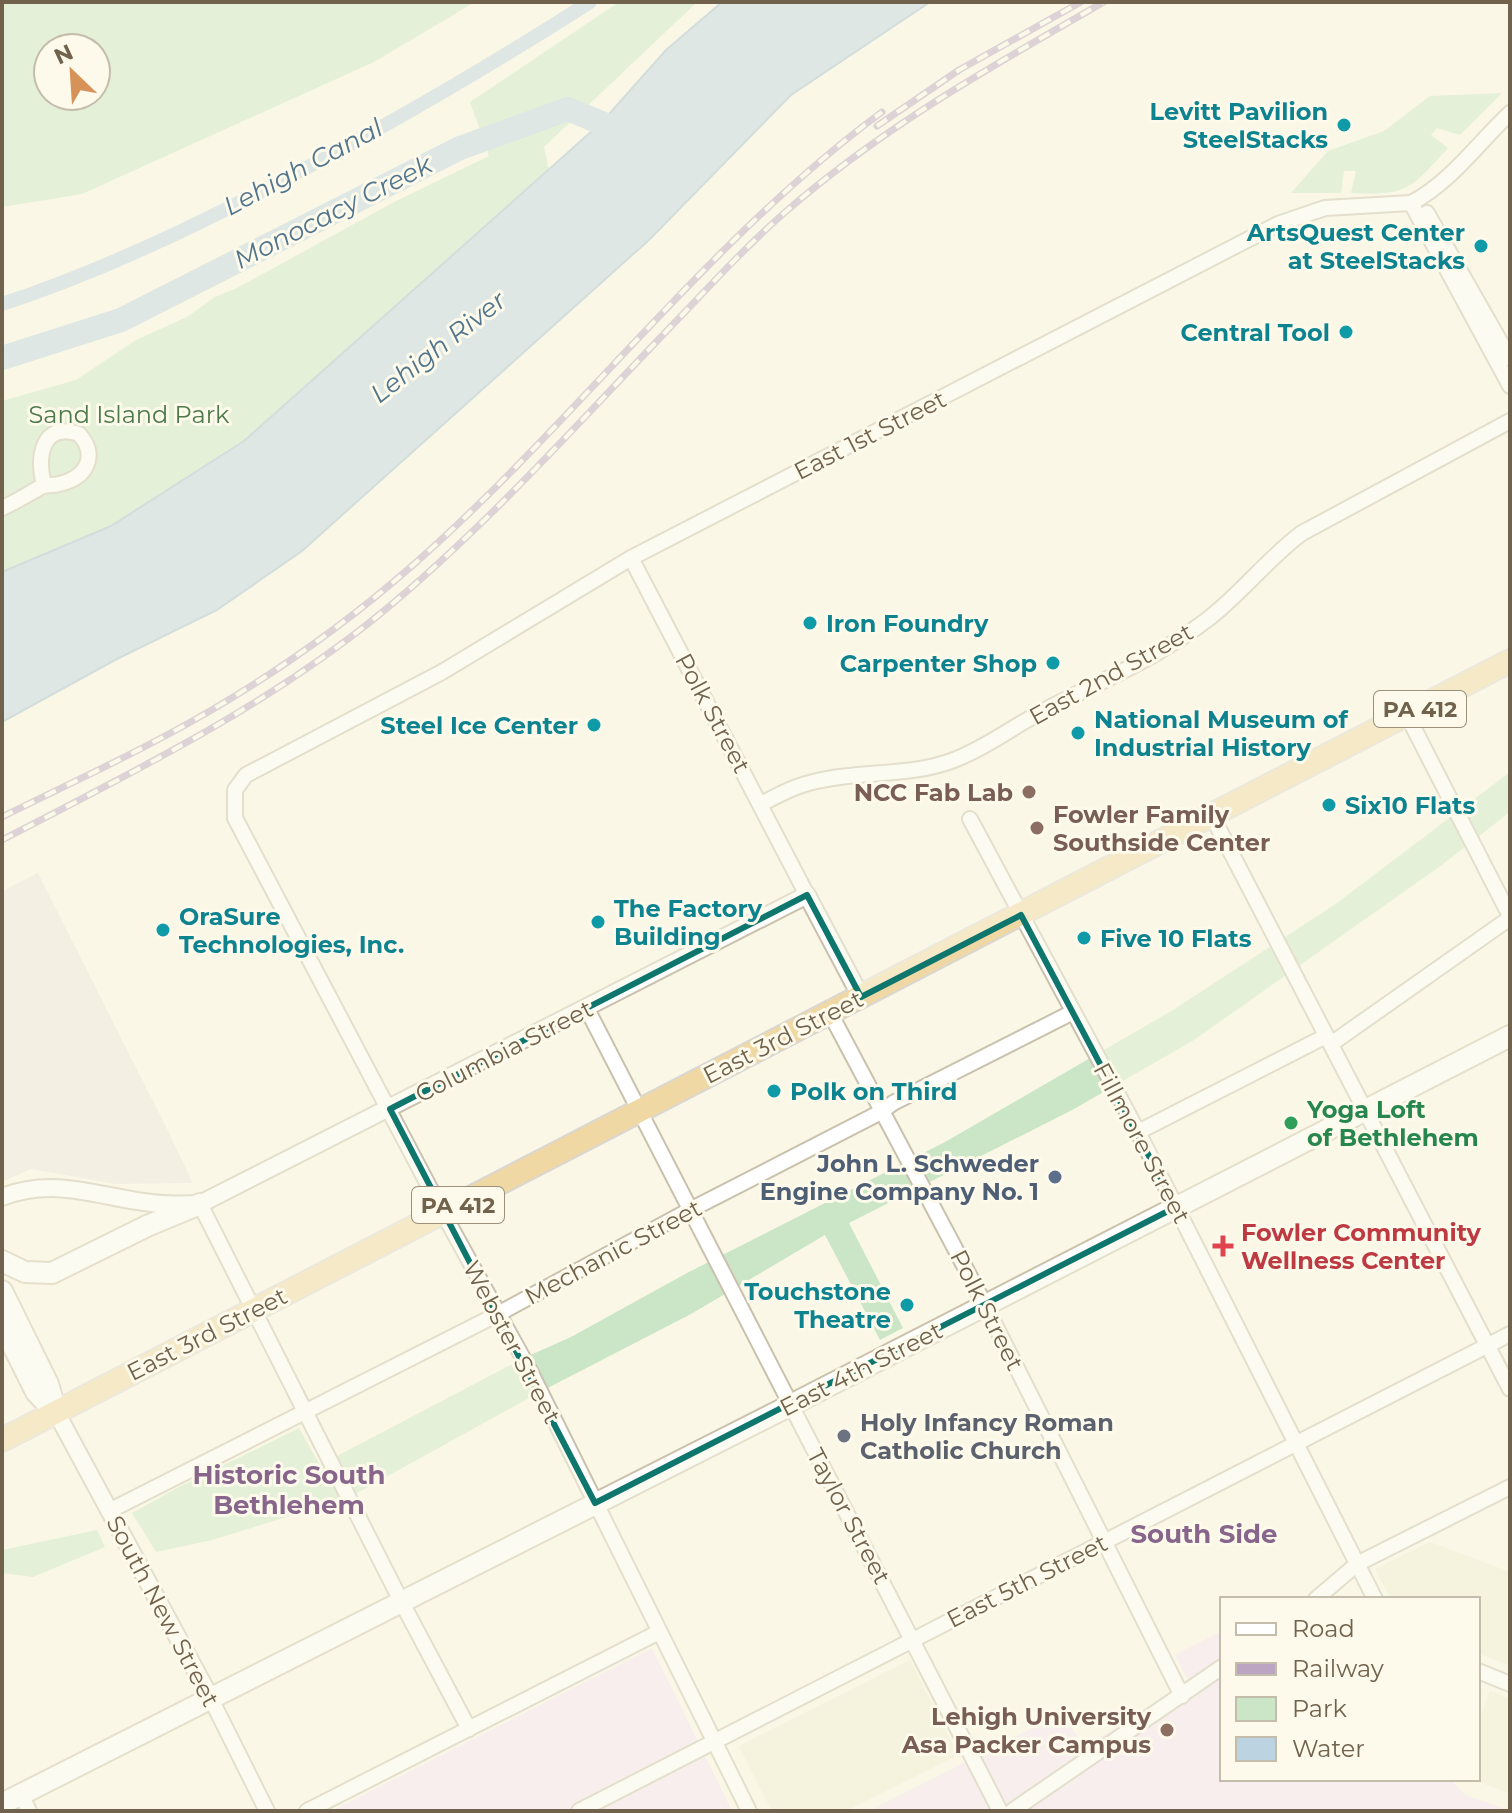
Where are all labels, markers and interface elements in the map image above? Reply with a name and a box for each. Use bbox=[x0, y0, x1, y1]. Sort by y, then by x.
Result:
north arrow bbox=[32, 32, 112, 112]
text: N bbox=[50, 38, 78, 70]
place label: Levitt Pavilion SteelStacks bbox=[1150, 97, 1328, 154]
water label: Lehigh Canal bbox=[218, 112, 388, 222]
marker: Levitt Pavilion SteelStacks bbox=[1335, 116, 1353, 134]
water label: Monocacy Creek bbox=[229, 148, 439, 276]
place label: ArtsQuest Center at SteelStacks bbox=[1246, 218, 1465, 275]
marker: ArtsQuest Center at SteelStacks bbox=[1472, 237, 1490, 255]
water label: Lehigh River bbox=[364, 284, 513, 410]
place label: Central Tool bbox=[1180, 318, 1330, 347]
marker: Central Tool bbox=[1337, 323, 1355, 341]
street label: East 1st Street bbox=[789, 384, 951, 486]
park label: Sand Island Park bbox=[29, 400, 230, 429]
place label: Iron Foundry bbox=[826, 609, 989, 638]
marker: Iron Foundry bbox=[801, 614, 819, 632]
street label: East 2nd Street bbox=[1024, 617, 1198, 731]
street label: Polk Street bbox=[669, 648, 757, 778]
place label: Carpenter Shop bbox=[840, 649, 1037, 678]
marker: Carpenter Shop bbox=[1044, 654, 1062, 672]
road number: PA 412 bbox=[1374, 691, 1466, 727]
place label: National Museum of Industrial History bbox=[1094, 705, 1349, 762]
place label: Steel Ice Center bbox=[380, 711, 578, 740]
marker: Steel Ice Center bbox=[585, 716, 603, 734]
marker: National Museum of Industrial History bbox=[1069, 724, 1087, 742]
place label: NCC Fab Lab bbox=[854, 778, 1013, 807]
marker: NCC Fab Lab bbox=[1020, 783, 1038, 801]
place label: Six10 Flats bbox=[1345, 791, 1475, 820]
marker: Six10 Flats bbox=[1320, 796, 1338, 814]
place label: Fowler Family Southside Center bbox=[1053, 800, 1270, 857]
marker: Fowler Family Southside Center bbox=[1028, 819, 1046, 837]
place label: The Factory Building bbox=[614, 894, 763, 951]
place label: OraSure Technologies, Inc. bbox=[179, 902, 404, 959]
marker: The Factory Building bbox=[589, 913, 607, 931]
marker: OraSure Technologies, Inc. bbox=[154, 921, 172, 939]
place label: Five 10 Flats bbox=[1100, 924, 1252, 953]
marker: Five 10 Flats bbox=[1075, 929, 1093, 947]
street label: East 3rd Street bbox=[698, 984, 868, 1090]
street label: Columbia Street bbox=[410, 994, 598, 1108]
street label: Fillmore Street bbox=[1087, 1058, 1197, 1228]
place label: Polk on Third bbox=[790, 1077, 957, 1106]
marker: Polk on Third bbox=[765, 1082, 783, 1100]
place label: Yoga Loft of Bethlehem bbox=[1306, 1095, 1479, 1152]
marker: Yoga Loft of Bethlehem bbox=[1282, 1114, 1300, 1132]
place label: John L. Schweder Engine Company No. 1 bbox=[760, 1149, 1039, 1206]
marker: John L. Schweder Engine Company No. 1 bbox=[1046, 1168, 1064, 1186]
road number: PA 412 bbox=[412, 1187, 504, 1223]
street label: Mechanic Street bbox=[520, 1193, 707, 1311]
place label: Fowler Community Wellness Center bbox=[1241, 1218, 1482, 1275]
marker: Fowler Community Wellness Center bbox=[1212, 1235, 1234, 1257]
street label: Polk Street bbox=[944, 1245, 1030, 1375]
street label: Webster Street bbox=[457, 1256, 567, 1429]
place label: Touchstone Theatre bbox=[744, 1277, 891, 1334]
street label: East 3rd Street bbox=[122, 1281, 292, 1387]
marker: Touchstone Theatre bbox=[898, 1296, 916, 1314]
street label: East 4th Street bbox=[775, 1315, 947, 1422]
place label: Holy Infancy Roman Catholic Church bbox=[860, 1408, 1114, 1465]
marker: Holy Infancy Roman Catholic Church bbox=[835, 1427, 853, 1445]
street label: Taylor Street bbox=[801, 1443, 897, 1589]
district label: Historic South Bethlehem bbox=[193, 1459, 385, 1521]
street label: South New Street bbox=[100, 1511, 226, 1712]
district label: South Side bbox=[1131, 1518, 1277, 1550]
street label: East 5th Street bbox=[942, 1528, 1112, 1634]
legend bbox=[1220, 1597, 1480, 1781]
text: Road bbox=[1292, 1614, 1355, 1643]
text: Railway bbox=[1292, 1654, 1384, 1683]
text: Park bbox=[1292, 1694, 1347, 1723]
place label: Lehigh University Asa Packer Campus bbox=[901, 1702, 1152, 1759]
marker: Lehigh University Asa Packer Campus bbox=[1158, 1721, 1176, 1739]
text: Water bbox=[1292, 1734, 1365, 1763]

